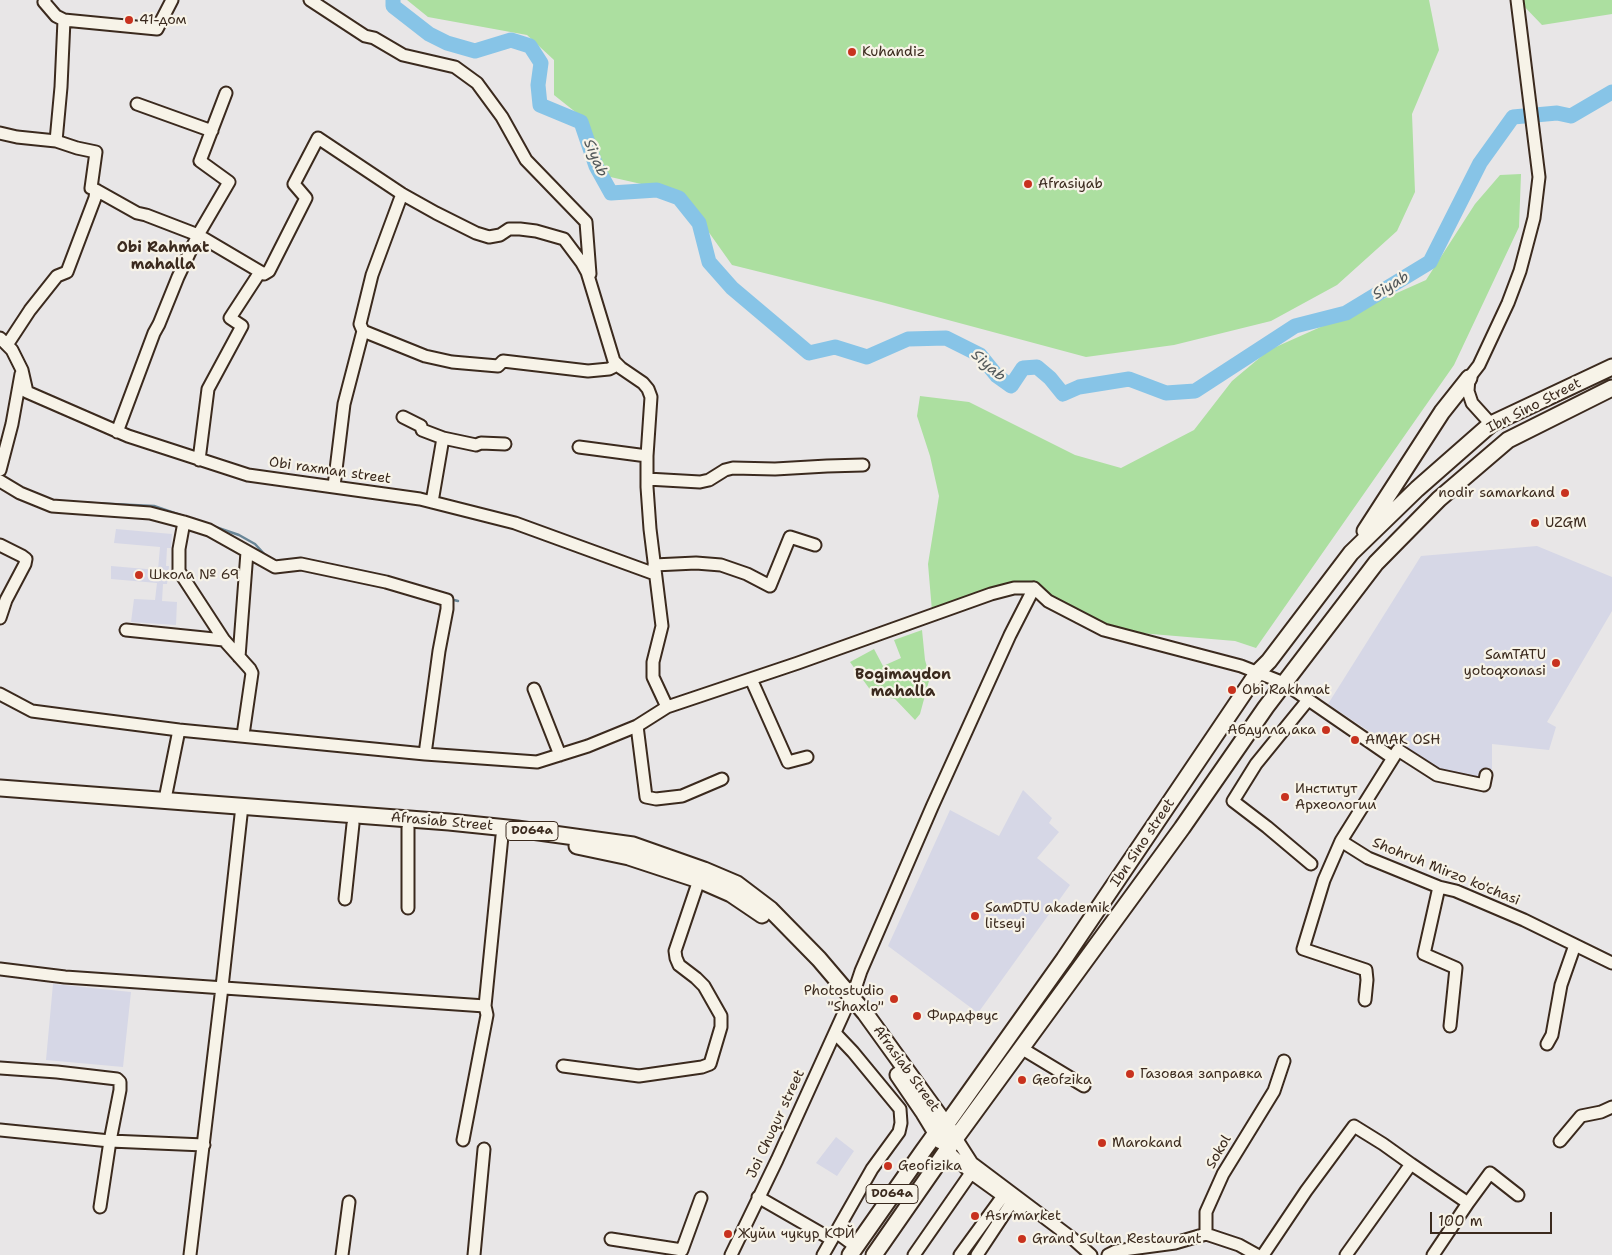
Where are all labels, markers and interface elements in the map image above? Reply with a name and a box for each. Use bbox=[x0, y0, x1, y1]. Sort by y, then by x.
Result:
place label: 41-дом bbox=[139, 12, 187, 28]
marker: 41-дом bbox=[123, 14, 135, 26]
place label: Kuhandiz bbox=[862, 44, 925, 60]
marker: Kuhandiz bbox=[846, 46, 858, 58]
water label: Siyab bbox=[579, 136, 611, 180]
place label: Afrasiyab bbox=[1038, 176, 1103, 192]
marker: Afrasiyab bbox=[1022, 178, 1034, 190]
district label: Obi Rahmat mahalla bbox=[117, 239, 209, 274]
water label: Siyab bbox=[1369, 268, 1413, 304]
water label: Siyab bbox=[967, 346, 1009, 386]
street label: Ibn Sino Street bbox=[1484, 375, 1584, 437]
street label: Obi raxman street bbox=[268, 454, 392, 488]
place label: nodir samarkand bbox=[1438, 485, 1555, 501]
marker: nodir samarkand bbox=[1559, 487, 1571, 499]
place label: UZGM bbox=[1545, 515, 1587, 531]
marker: UZGM bbox=[1529, 517, 1541, 529]
place label: Школа № 69 bbox=[149, 567, 239, 583]
marker: Школа № 69 bbox=[133, 569, 145, 581]
place label: SamTATU yotoqxonasi bbox=[1464, 647, 1546, 680]
marker: SamTATU yotoqxonasi bbox=[1550, 657, 1562, 669]
district label: Bogimaydon mahalla bbox=[855, 666, 951, 701]
place label: Obi Rakhmat bbox=[1242, 682, 1330, 698]
marker: Obi Rakhmat bbox=[1226, 684, 1238, 696]
place label: Абдулла ака bbox=[1227, 722, 1316, 738]
marker: Абдулла ака bbox=[1320, 724, 1332, 736]
place label: AMAK OSH bbox=[1365, 732, 1440, 748]
marker: AMAK OSH bbox=[1349, 734, 1361, 746]
place label: Институт Археологии bbox=[1295, 781, 1376, 814]
marker: Институт Археологии bbox=[1279, 791, 1291, 803]
street label: Ibn Sino street bbox=[1107, 796, 1179, 890]
street label: Afrasiab Street bbox=[390, 809, 494, 835]
road number: D064a bbox=[506, 821, 558, 840]
street label: Shohruh Mirzo ko'chasi bbox=[1370, 835, 1522, 909]
place label: SamDTU akademik litseyi bbox=[985, 900, 1110, 932]
marker: SamDTU akademik litseyi bbox=[969, 910, 981, 922]
place label: Photostudio "Shaxlo" bbox=[804, 983, 884, 1016]
marker: Photostudio "Shaxlo" bbox=[888, 993, 900, 1005]
place label: Фирдфвус bbox=[927, 1008, 998, 1024]
marker: Фирдфвус bbox=[911, 1010, 923, 1022]
street label: Afrasiab Street bbox=[869, 1023, 943, 1115]
place label: Газовая заправка bbox=[1140, 1066, 1262, 1082]
street label: Joi Chuqur street bbox=[743, 1067, 809, 1181]
marker: Газовая заправка bbox=[1124, 1068, 1136, 1080]
place label: Geofzika bbox=[1032, 1072, 1092, 1088]
marker: Geofzika bbox=[1016, 1074, 1028, 1086]
street label: Sokol bbox=[1203, 1132, 1235, 1172]
place label: Marokand bbox=[1112, 1135, 1182, 1151]
marker: Marokand bbox=[1096, 1137, 1108, 1149]
place label: Geofizika bbox=[898, 1158, 962, 1174]
marker: Geofizika bbox=[882, 1160, 894, 1172]
road number: D064a bbox=[866, 1184, 918, 1204]
scale bar bbox=[1432, 1202, 1554, 1234]
place label: Asr market bbox=[985, 1208, 1061, 1224]
marker: Asr market bbox=[969, 1210, 981, 1222]
text: 100 m bbox=[1438, 1211, 1483, 1231]
place label: Жуйи чукур КФЙ bbox=[738, 1226, 855, 1242]
marker: Жуйи чукур КФЙ bbox=[722, 1228, 734, 1240]
place label: Grand Sultan Restaurant bbox=[1032, 1231, 1202, 1247]
marker: Grand Sultan Restaurant bbox=[1016, 1233, 1028, 1245]

